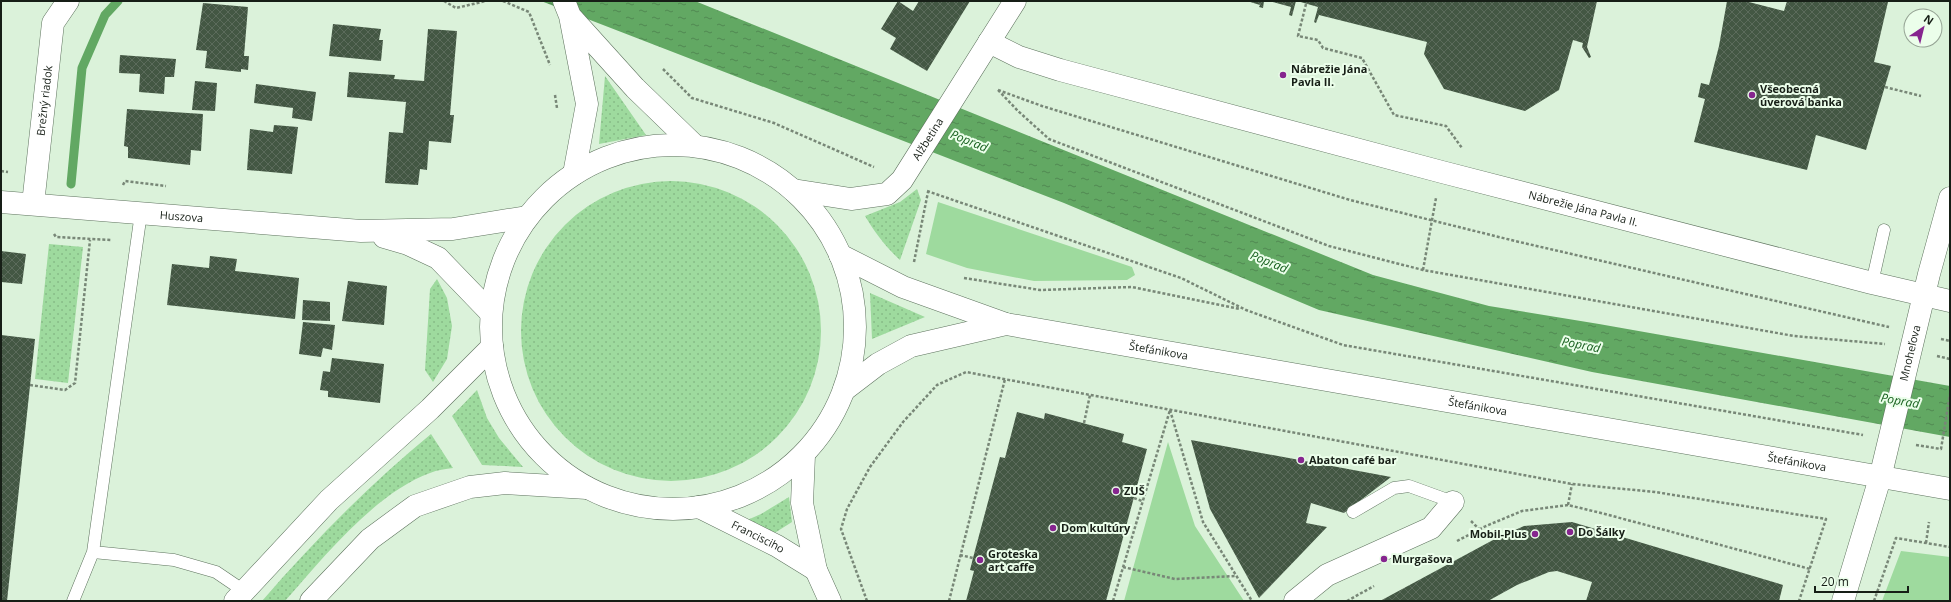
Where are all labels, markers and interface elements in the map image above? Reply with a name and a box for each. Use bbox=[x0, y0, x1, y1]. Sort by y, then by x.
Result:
north arrow bbox=[1903, 8, 1943, 48]
text: N bbox=[1921, 11, 1937, 28]
place label: Nábrežie Jána Pavla II. bbox=[1291, 61, 1367, 89]
street label: Brežný riadok bbox=[33, 64, 55, 136]
marker: Nábrežie Jána Pavla II. bbox=[1278, 70, 1288, 80]
place label: Všeobecná úverová banka bbox=[1760, 81, 1842, 109]
marker: Všeobecná úverová banka bbox=[1747, 90, 1757, 100]
street label: Alžbetina bbox=[908, 115, 946, 163]
water label: Poprad bbox=[948, 125, 991, 156]
street label: Nábrežie Jána Pavla II. bbox=[1527, 187, 1640, 229]
street label: Huszova bbox=[159, 207, 204, 225]
water label: Poprad bbox=[1248, 246, 1291, 277]
street label: Mnoheľova bbox=[1896, 323, 1924, 382]
water label: Poprad bbox=[1560, 332, 1603, 357]
street label: Štefánikova bbox=[1128, 338, 1189, 363]
water label: Poprad bbox=[1879, 389, 1922, 412]
street label: Štefánikova bbox=[1447, 393, 1508, 418]
street label: Štefánikova bbox=[1766, 449, 1828, 474]
place label: Abaton café bar bbox=[1309, 452, 1396, 467]
marker: Abaton café bar bbox=[1296, 455, 1306, 465]
place label: ZUŠ bbox=[1124, 483, 1145, 498]
marker: ZUŠ bbox=[1111, 486, 1121, 496]
street label: Francisciho bbox=[729, 516, 788, 556]
place label: Dom kultúry bbox=[1061, 520, 1131, 535]
marker: Dom kultúry bbox=[1048, 523, 1058, 533]
place label: Do Šálky bbox=[1578, 524, 1626, 539]
place label: Mobil-Plus bbox=[1470, 526, 1528, 541]
marker: Do Šálky bbox=[1565, 527, 1575, 537]
marker: Mobil-Plus bbox=[1530, 529, 1540, 539]
place label: Groteska art caffe bbox=[988, 546, 1038, 574]
place label: Murgašova bbox=[1392, 551, 1453, 566]
marker: Murgašova bbox=[1379, 554, 1389, 564]
marker: Groteska art caffe bbox=[975, 555, 985, 565]
scale bar bbox=[1815, 568, 1908, 594]
text: 20 m bbox=[1821, 573, 1849, 590]

